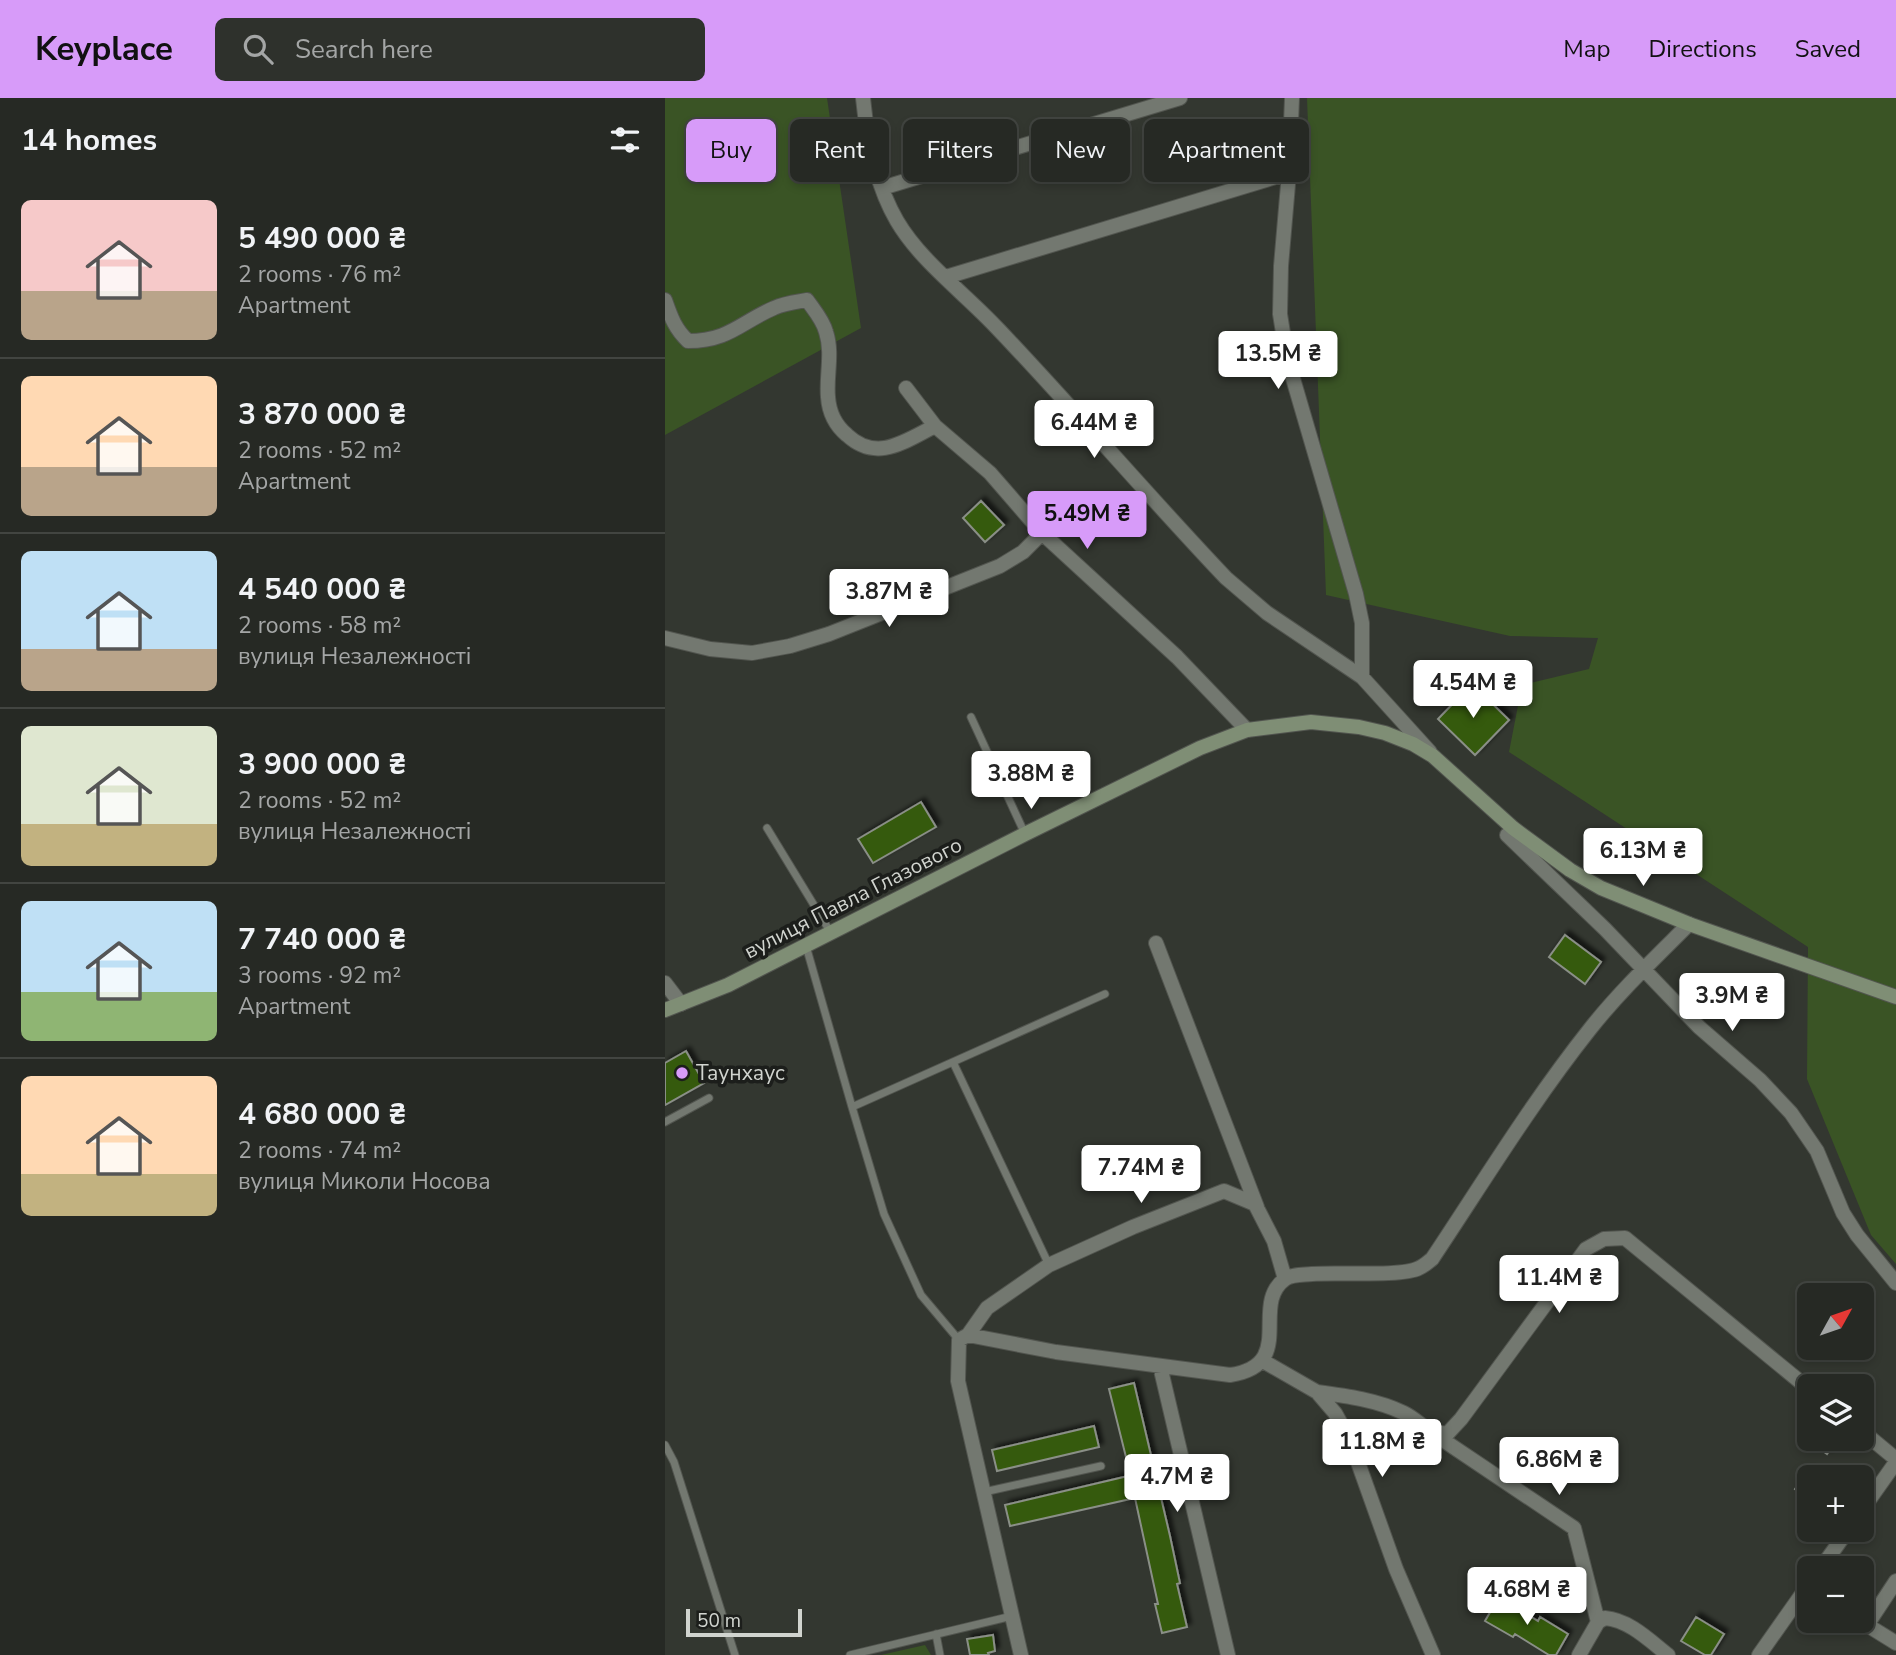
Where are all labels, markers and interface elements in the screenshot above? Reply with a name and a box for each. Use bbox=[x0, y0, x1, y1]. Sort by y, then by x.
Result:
search box bbox=[215, 18, 705, 81]
text: Keyplace bbox=[35, 27, 173, 72]
icon: search bbox=[239, 30, 277, 68]
text: Search here bbox=[295, 32, 433, 67]
text: Map bbox=[1563, 33, 1610, 65]
text: Directions bbox=[1648, 33, 1757, 65]
text: Saved bbox=[1795, 33, 1861, 65]
chip: Buy bbox=[686, 119, 776, 182]
chip: Rent bbox=[790, 119, 889, 182]
chip: Filters bbox=[903, 119, 1017, 182]
chip: New bbox=[1031, 119, 1130, 182]
chip: Apartment bbox=[1144, 119, 1309, 182]
text: 14 homes bbox=[21, 120, 157, 161]
icon: filters bbox=[606, 121, 644, 159]
text: 5 490 000 ₴ bbox=[238, 218, 406, 259]
icon: home bbox=[77, 228, 161, 312]
text: 2 rooms · 76 m² bbox=[238, 259, 401, 290]
text: Apartment bbox=[238, 290, 350, 321]
pin: 13.5M ₴ bbox=[1213, 331, 1343, 391]
text: 13.5M ₴ bbox=[1234, 338, 1322, 369]
text: 3 870 000 ₴ bbox=[238, 394, 406, 435]
pin: 6.44M ₴ bbox=[1029, 400, 1159, 460]
icon: home bbox=[77, 404, 161, 488]
text: 6.44M ₴ bbox=[1050, 407, 1138, 438]
text: 2 rooms · 52 m² bbox=[238, 435, 401, 466]
text: Apartment bbox=[238, 466, 350, 497]
pin: 5.49M ₴ bbox=[1022, 491, 1152, 551]
text: 5.49M ₴ bbox=[1043, 498, 1131, 529]
text: 4 540 000 ₴ bbox=[238, 569, 406, 610]
pin: 3.87M ₴ bbox=[824, 570, 954, 629]
text: 3.87M ₴ bbox=[845, 576, 933, 607]
icon: home bbox=[77, 579, 161, 663]
text: 2 rooms · 58 m² bbox=[238, 610, 401, 641]
text: вулиця Незалежності bbox=[238, 641, 471, 672]
pin: 4.54M ₴ bbox=[1408, 660, 1538, 720]
text: 4.54M ₴ bbox=[1429, 667, 1517, 698]
text: 3 900 000 ₴ bbox=[238, 744, 406, 785]
pin: 3.88M ₴ bbox=[966, 752, 1096, 811]
icon: home bbox=[77, 754, 161, 838]
text: 3.88M ₴ bbox=[987, 758, 1075, 789]
text: 2 rooms · 52 m² bbox=[238, 785, 401, 816]
text: вулиця Незалежності bbox=[238, 816, 471, 847]
pin: 6.13M ₴ bbox=[1578, 828, 1708, 888]
street label: вулиця Павла Глазового bbox=[739, 831, 967, 965]
text: 6.13M ₴ bbox=[1599, 835, 1687, 866]
text: 7 740 000 ₴ bbox=[238, 919, 406, 960]
icon: home bbox=[77, 929, 161, 1013]
text: 3 rooms · 92 m² bbox=[238, 960, 401, 991]
pin: 3.9M ₴ bbox=[1675, 974, 1789, 1033]
text: 3.9M ₴ bbox=[1695, 980, 1769, 1011]
text: Apartment bbox=[238, 991, 350, 1022]
place label: Таунхаус bbox=[696, 1059, 785, 1087]
marker: Таунхаус bbox=[674, 1065, 690, 1081]
text: 4 680 000 ₴ bbox=[238, 1094, 406, 1135]
icon: home bbox=[77, 1104, 161, 1188]
text: 2 rooms · 74 m² bbox=[238, 1135, 401, 1166]
pin: 7.74M ₴ bbox=[1076, 1146, 1206, 1205]
text: 7.74M ₴ bbox=[1097, 1152, 1185, 1183]
text: вулиця Миколи Носова bbox=[238, 1166, 491, 1197]
pin: 11.4M ₴ bbox=[1494, 1256, 1624, 1315]
text: 11.4M ₴ bbox=[1515, 1262, 1603, 1293]
north arrow bbox=[1797, 1283, 1874, 1360]
map controls bbox=[1797, 1283, 1874, 1633]
button: layers bbox=[1797, 1374, 1874, 1451]
pin: 11.8M ₴ bbox=[1317, 1420, 1447, 1479]
text: 11.8M ₴ bbox=[1338, 1426, 1426, 1457]
pin: 6.86M ₴ bbox=[1494, 1438, 1624, 1497]
text: 6.86M ₴ bbox=[1515, 1444, 1603, 1475]
pin: 4.7M ₴ bbox=[1120, 1454, 1234, 1514]
text: 4.7M ₴ bbox=[1140, 1461, 1214, 1492]
button: + bbox=[1797, 1465, 1874, 1542]
button: − bbox=[1797, 1556, 1874, 1633]
pin: 4.68M ₴ bbox=[1462, 1568, 1592, 1627]
text: 4.68M ₴ bbox=[1483, 1574, 1571, 1605]
scale bar bbox=[686, 1606, 801, 1638]
text: 50 m bbox=[697, 1608, 741, 1634]

